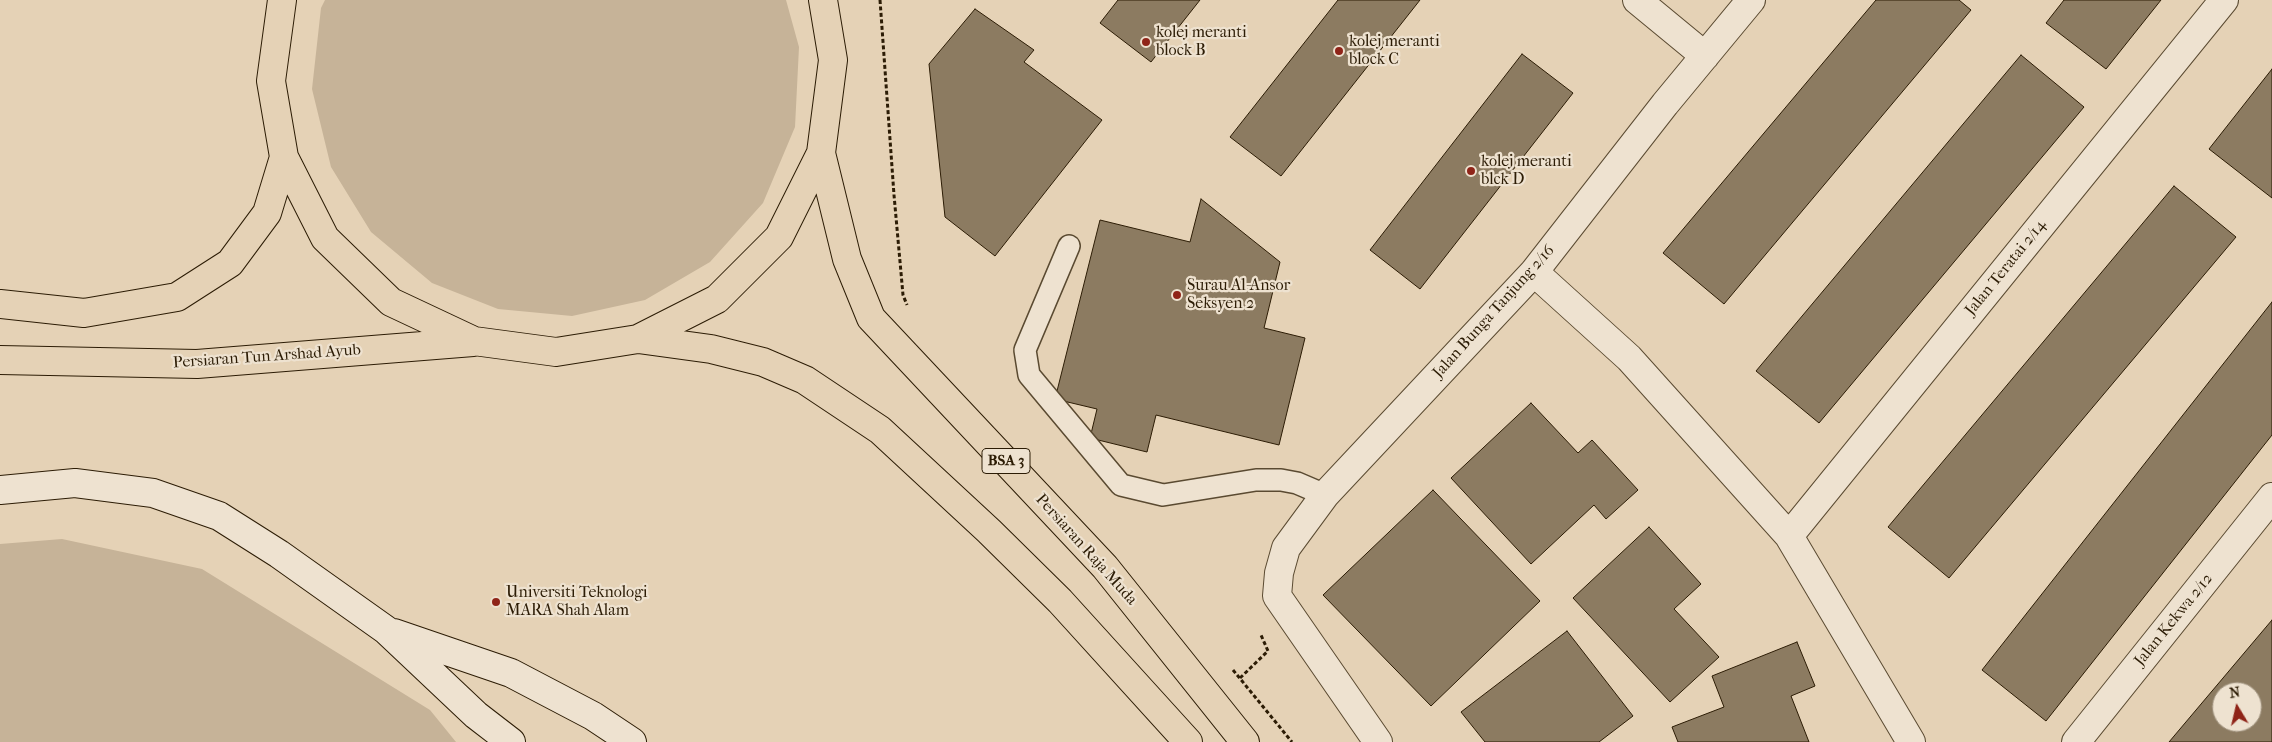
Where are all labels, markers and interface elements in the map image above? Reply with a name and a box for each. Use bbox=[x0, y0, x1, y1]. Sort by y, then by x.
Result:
place label: kolej meranti block B bbox=[1156, 23, 1247, 61]
place label: kolej meranti block C bbox=[1349, 32, 1440, 70]
marker: kolej meranti block B bbox=[1140, 36, 1152, 48]
marker: kolej meranti block C bbox=[1333, 45, 1345, 57]
place label: kolej meranti blck D bbox=[1481, 152, 1572, 190]
marker: kolej meranti blck D bbox=[1465, 165, 1477, 177]
street label: Jalan Teratai 2/14 bbox=[1961, 216, 2051, 320]
street label: Jalan Bunga Tanjung 2/16 bbox=[1429, 241, 1559, 383]
place label: Surau Al-Ansor Seksyen 2 bbox=[1187, 276, 1290, 314]
marker: Surau Al-Ansor Seksyen 2 bbox=[1171, 289, 1183, 301]
street label: Persiaran Tun Arshad Ayub bbox=[172, 341, 362, 373]
road number: BSA 3 bbox=[982, 448, 1030, 474]
street label: Persiaran Raja Muda bbox=[1031, 491, 1141, 609]
street label: Jalan Kekwa 2/12 bbox=[2131, 570, 2217, 670]
place label: Universiti Teknologi MARA Shah Alam bbox=[506, 583, 648, 621]
marker: Universiti Teknologi MARA Shah Alam bbox=[490, 596, 502, 608]
north arrow bbox=[2212, 682, 2262, 732]
text: N bbox=[2228, 683, 2241, 702]

